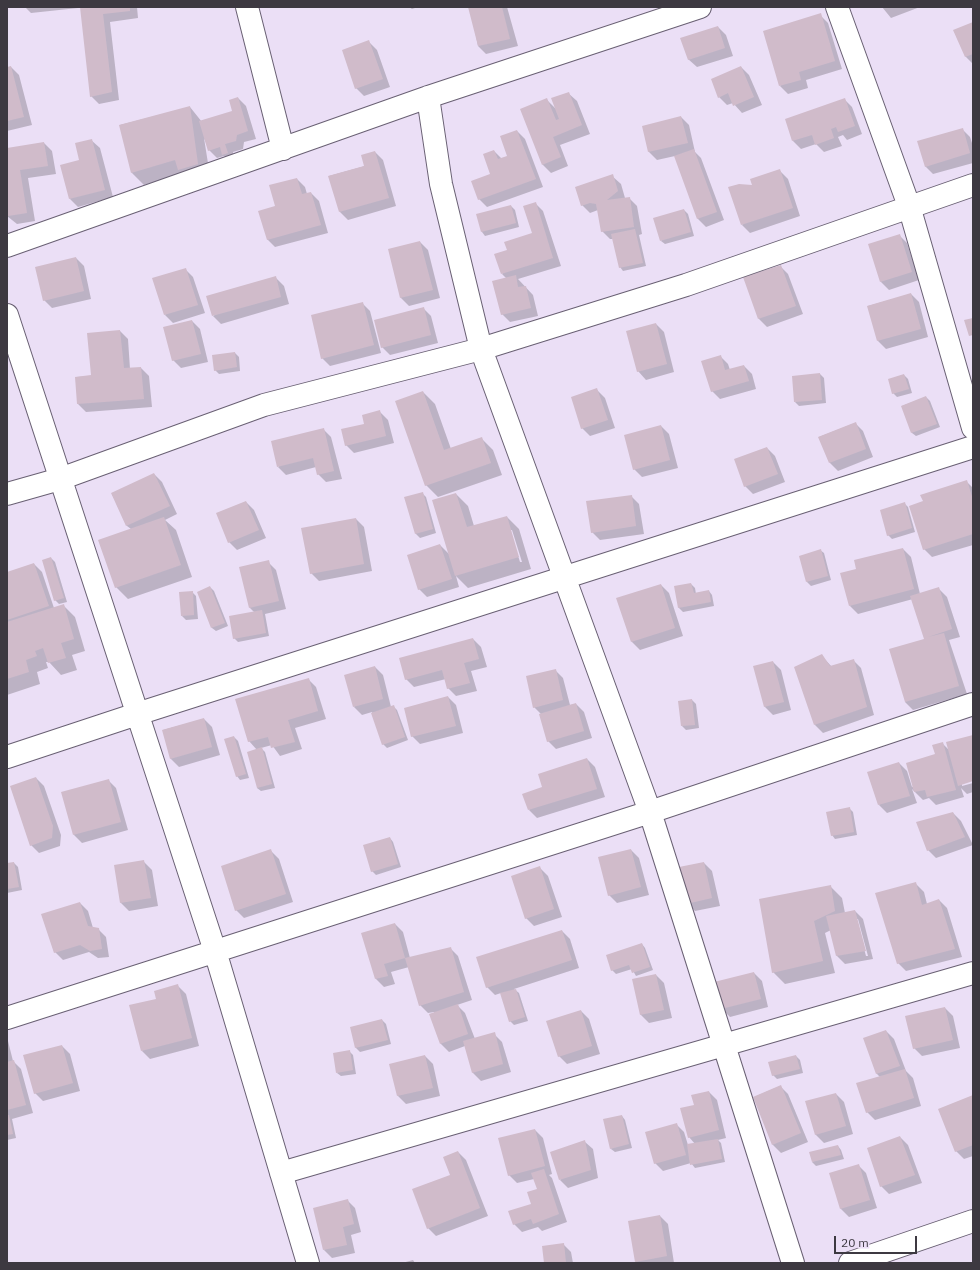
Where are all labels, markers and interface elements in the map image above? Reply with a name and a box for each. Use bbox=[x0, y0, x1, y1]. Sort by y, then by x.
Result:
scale bar bbox=[836, 1228, 919, 1254]
text: 20 m bbox=[841, 1235, 869, 1250]

